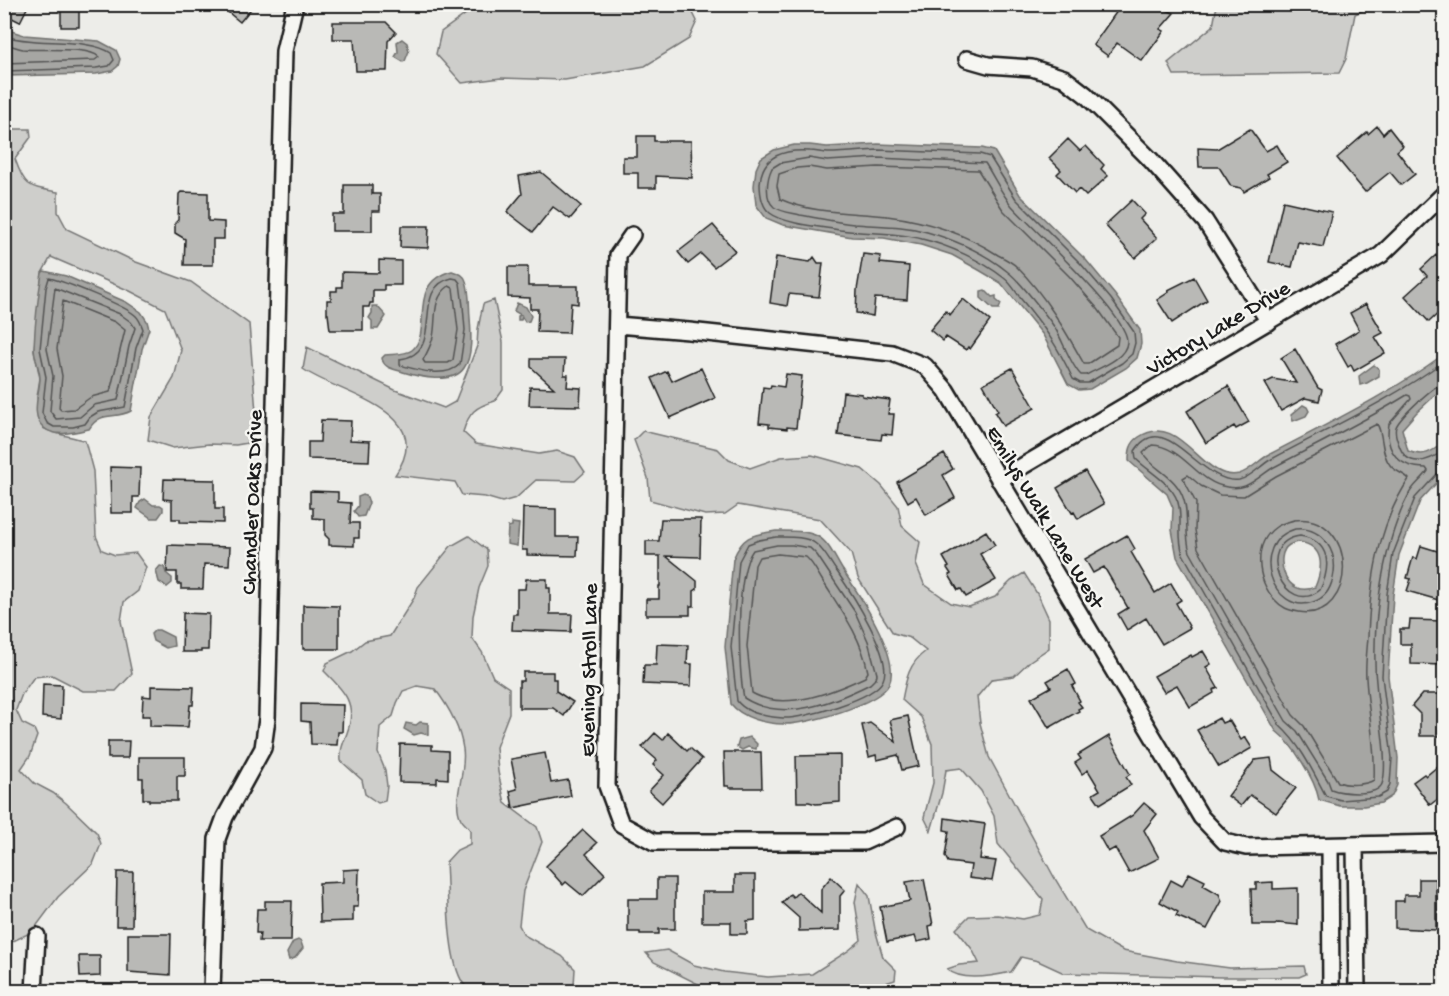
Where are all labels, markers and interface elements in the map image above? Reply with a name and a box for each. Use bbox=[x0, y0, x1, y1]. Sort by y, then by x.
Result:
street label: Victory Lake Drive bbox=[1142, 276, 1296, 383]
street label: Chandler Oaks Drive bbox=[238, 409, 270, 595]
street label: Emilys Walk Lane West bbox=[979, 422, 1109, 616]
street label: Evening Stroll Lane bbox=[576, 582, 606, 757]

